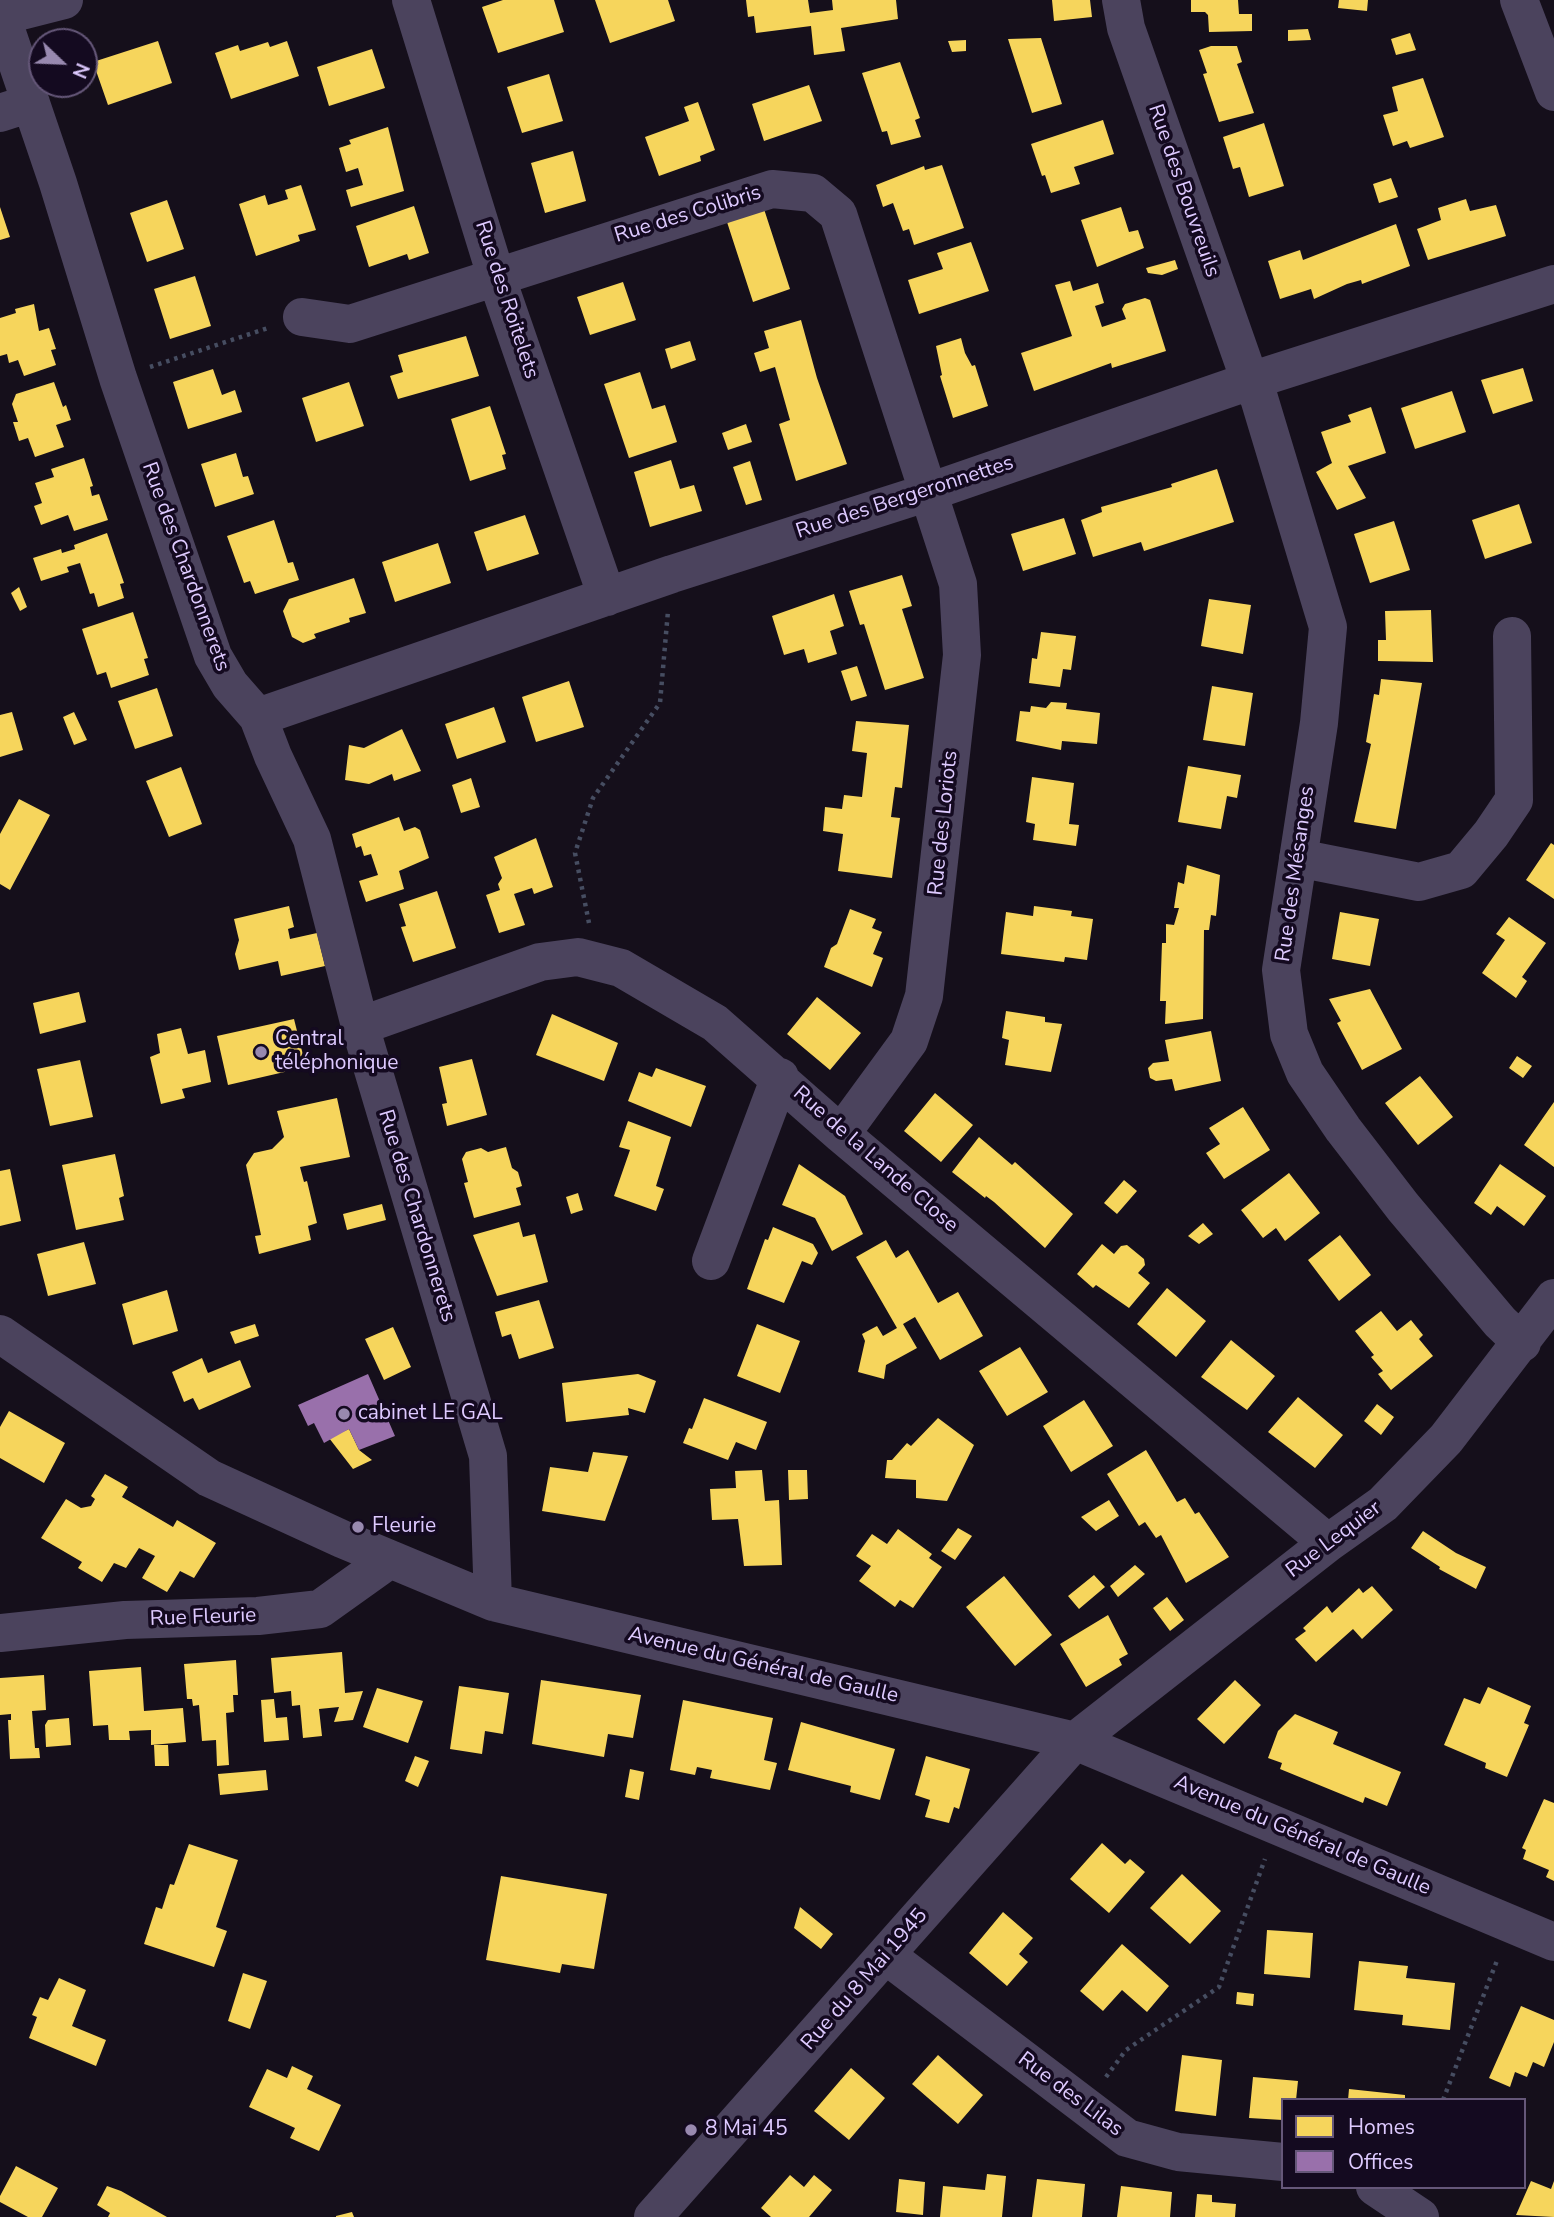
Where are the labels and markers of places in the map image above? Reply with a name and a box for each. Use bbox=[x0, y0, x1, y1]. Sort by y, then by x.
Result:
place label: Central téléphonique bbox=[275, 1027, 399, 1077]
marker: Central téléphonique bbox=[253, 1044, 269, 1060]
place label: cabinet LE GAL bbox=[358, 1401, 503, 1427]
marker: cabinet LE GAL bbox=[336, 1406, 352, 1422]
place label: Fleurie bbox=[372, 1514, 436, 1540]
marker: Fleurie bbox=[350, 1519, 366, 1535]
place label: 8 Mai 45 bbox=[705, 2117, 788, 2143]
marker: 8 Mai 45 bbox=[683, 2122, 699, 2138]

